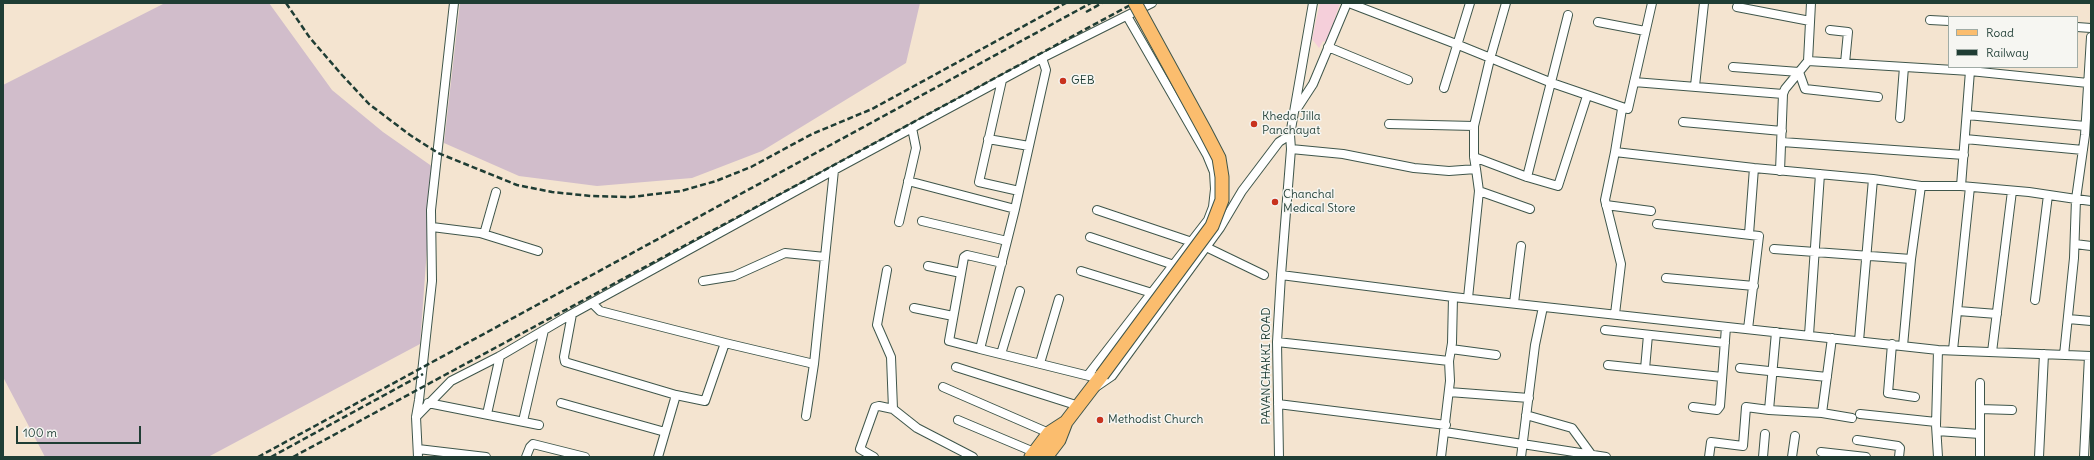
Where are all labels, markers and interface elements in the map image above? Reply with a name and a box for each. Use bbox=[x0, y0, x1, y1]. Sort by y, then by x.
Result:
legend bbox=[1948, 16, 2078, 68]
text: Road bbox=[1986, 25, 2014, 40]
text: Railway bbox=[1986, 45, 2029, 60]
place label: GEB bbox=[1071, 74, 1095, 88]
marker: GEB bbox=[1058, 76, 1068, 86]
place label: Kheda Jilla Panchayat bbox=[1262, 110, 1321, 138]
marker: Kheda Jilla Panchayat bbox=[1249, 119, 1259, 129]
place label: Chanchal Medical Store bbox=[1283, 188, 1356, 216]
marker: Chanchal Medical Store bbox=[1270, 197, 1280, 207]
street label: PAVANCHAKKI ROAD bbox=[1260, 307, 1274, 425]
place label: Methodist Church bbox=[1108, 413, 1204, 427]
marker: Methodist Church bbox=[1095, 415, 1105, 425]
scale bar bbox=[18, 418, 143, 444]
text: 100 m bbox=[23, 425, 57, 440]

